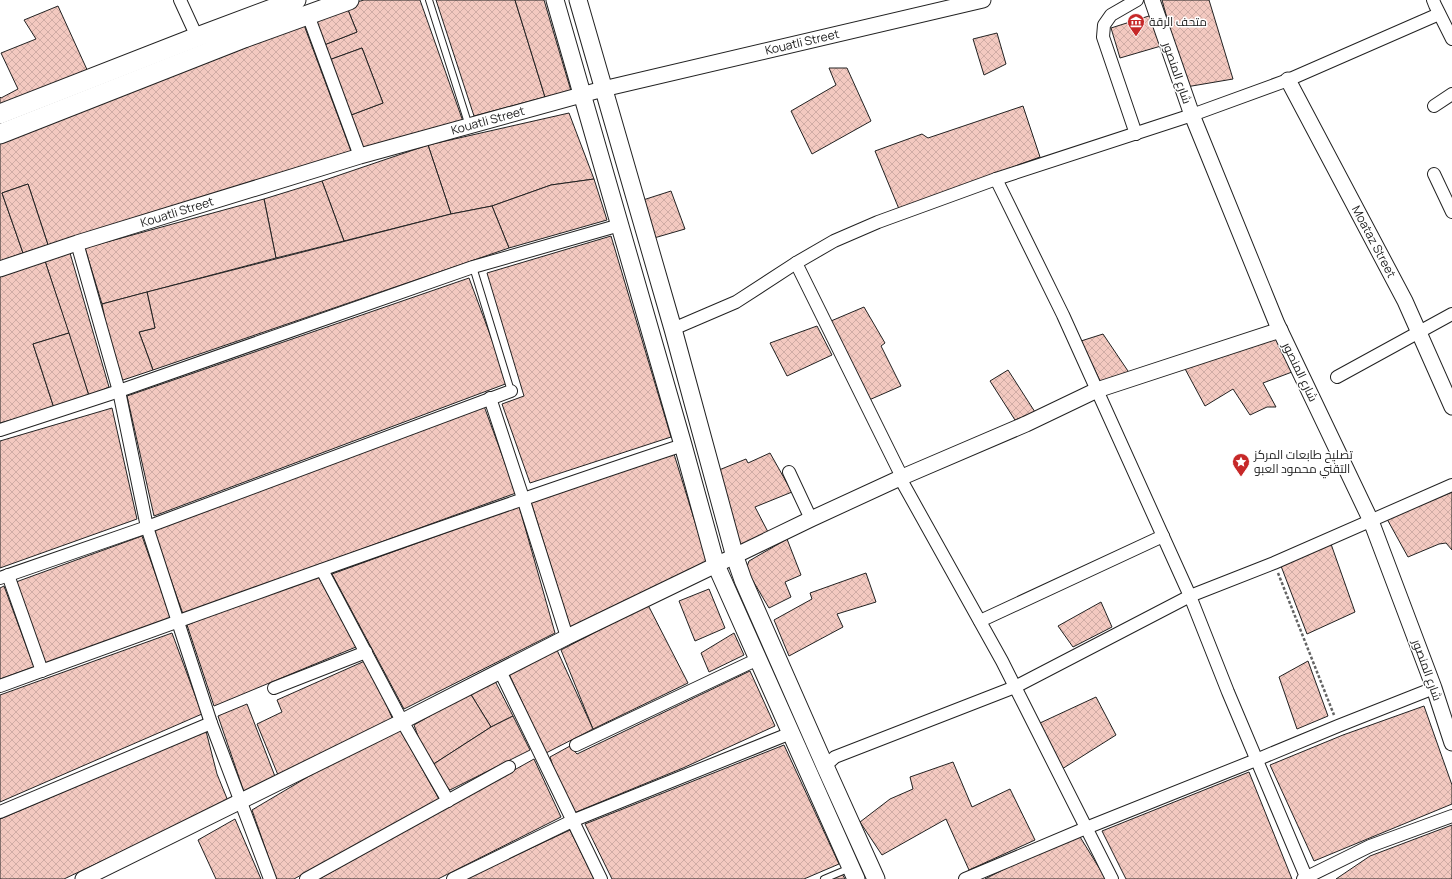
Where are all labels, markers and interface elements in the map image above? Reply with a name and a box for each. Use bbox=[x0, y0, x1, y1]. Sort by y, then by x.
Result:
museum icon: متحف الرقة bbox=[1126, 12, 1146, 37]
place label: متحف الرقة bbox=[1149, 13, 1207, 30]
street label: Kouatli Street bbox=[763, 25, 841, 59]
street label: شارع المنصور bbox=[1159, 39, 1196, 106]
street label: Kouatli Street bbox=[449, 102, 527, 139]
street label: Kouatli Street bbox=[138, 192, 216, 231]
street label: Moataz Street bbox=[1348, 202, 1400, 281]
street label: شارع المنصور bbox=[1278, 338, 1322, 404]
place label: تصليح طابعات المركز التقني محمود العبو bbox=[1253, 446, 1353, 479]
place icon: تصليح طابعات المركز التقني محمود العبو bbox=[1231, 452, 1251, 477]
street label: شارع المنصور bbox=[1408, 636, 1446, 703]

